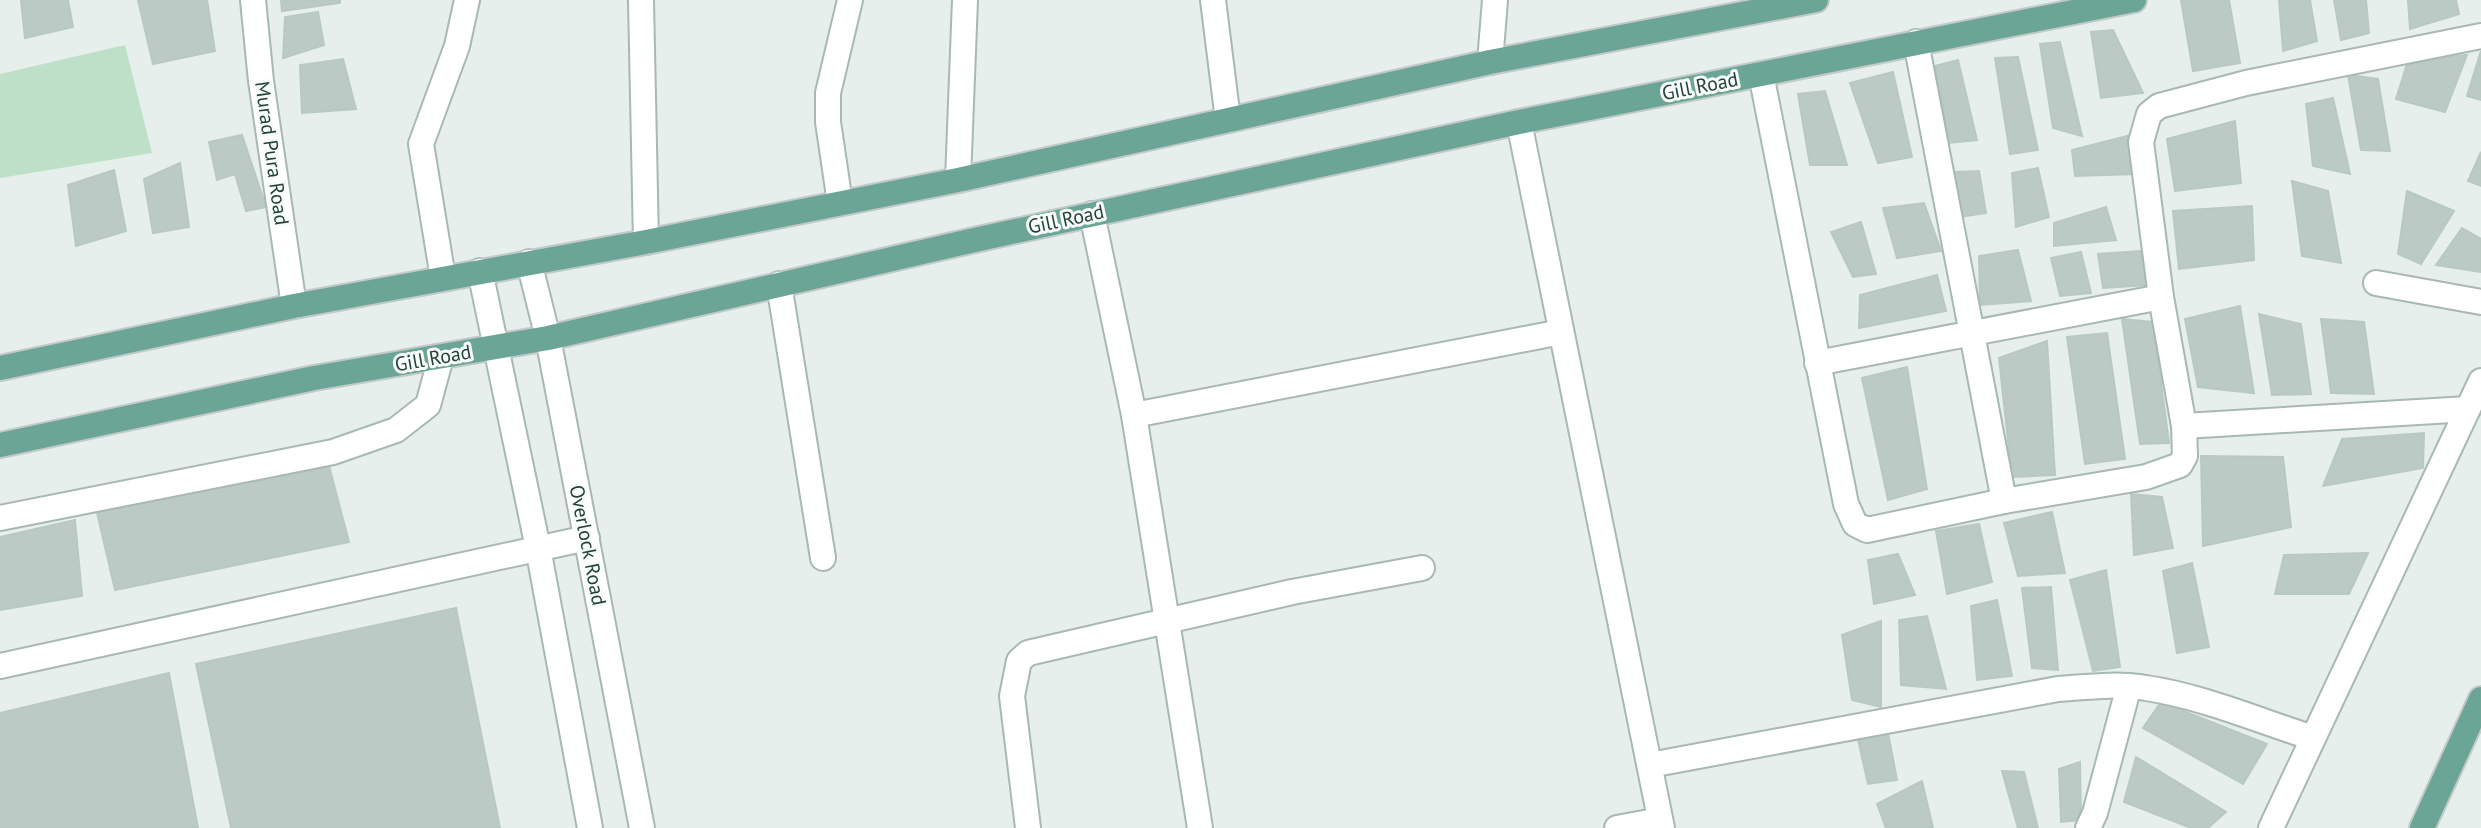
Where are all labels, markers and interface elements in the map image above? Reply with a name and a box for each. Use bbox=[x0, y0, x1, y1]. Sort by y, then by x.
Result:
street label: Gill Road bbox=[1660, 66, 1740, 106]
street label: Murad Pura Road bbox=[249, 79, 295, 227]
street label: Gill Road bbox=[1026, 198, 1106, 240]
street label: Gill Road bbox=[393, 339, 473, 377]
street label: Overlock Road bbox=[564, 483, 612, 607]

